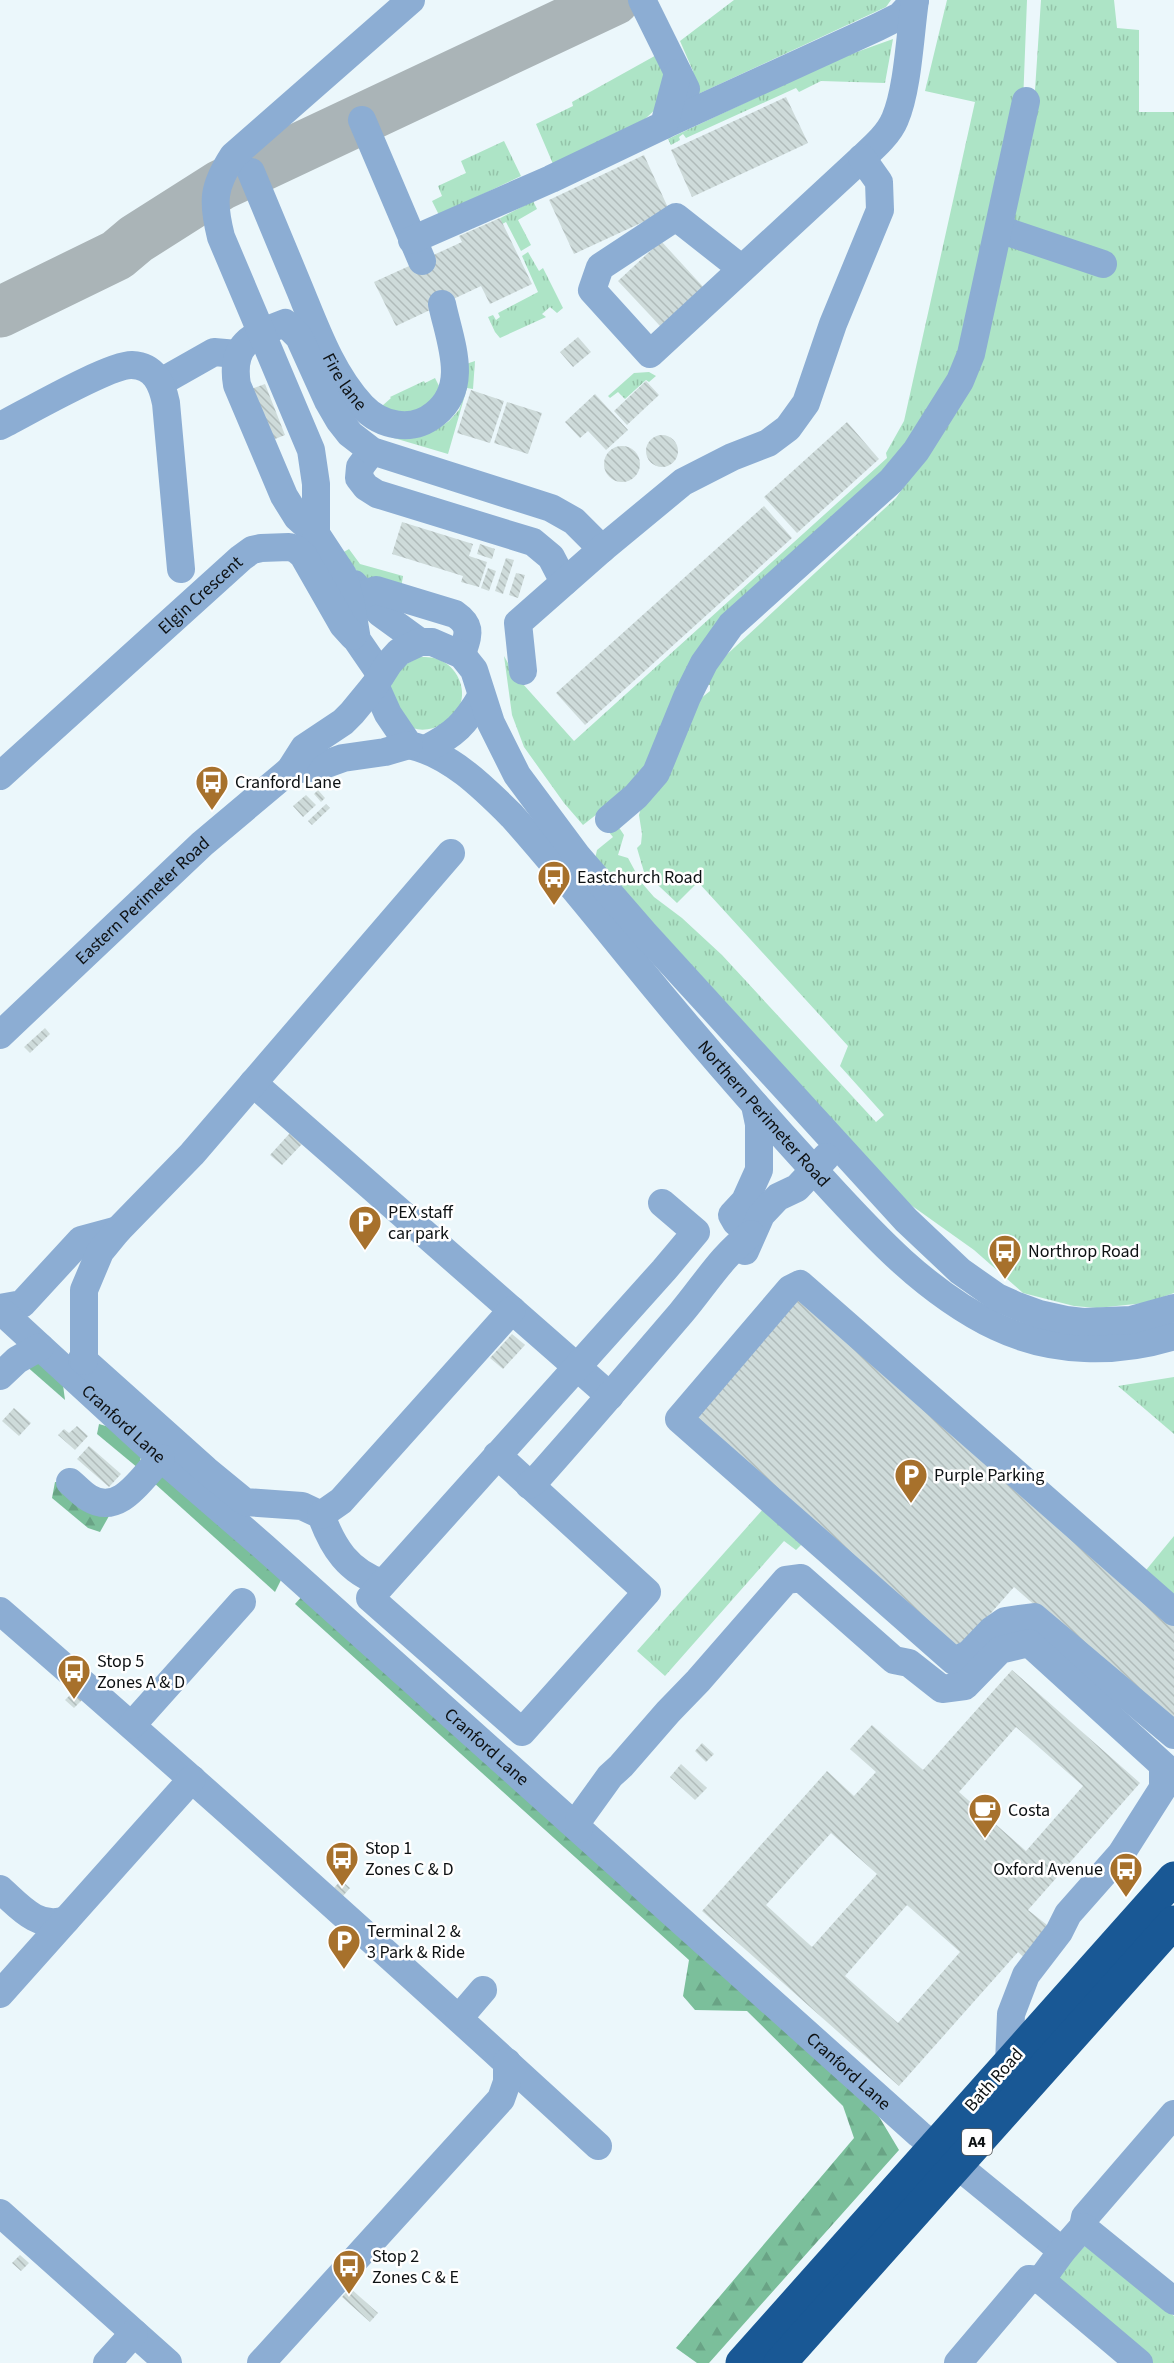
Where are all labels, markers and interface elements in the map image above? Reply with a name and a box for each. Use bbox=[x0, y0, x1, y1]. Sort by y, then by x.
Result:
street label: Fire lane bbox=[316, 349, 373, 416]
street label: Elgin Crescent bbox=[152, 550, 248, 640]
bus stop icon: Cranford Lane bbox=[194, 764, 230, 811]
place label: Cranford Lane bbox=[235, 770, 341, 795]
street label: Eastern Perimeter Road bbox=[70, 830, 215, 970]
bus stop icon: Eastchurch Road bbox=[536, 859, 572, 906]
place label: Eastchurch Road bbox=[577, 865, 703, 890]
street label: Northern Perimeter Road bbox=[692, 1035, 836, 1192]
place label: PEX staff car park bbox=[388, 1200, 453, 1246]
parking icon: PEX staff car park bbox=[347, 1204, 383, 1251]
bus stop icon: Northrop Road bbox=[987, 1233, 1023, 1280]
place label: Northrop Road bbox=[1028, 1239, 1140, 1264]
street label: Cranford Lane bbox=[76, 1379, 171, 1469]
parking icon: Purple Parking bbox=[893, 1457, 929, 1504]
place label: Purple Parking bbox=[934, 1463, 1044, 1488]
place label: Stop 5 Zones A & D bbox=[97, 1649, 185, 1695]
bus stop icon: Stop 5 Zones A & D bbox=[56, 1653, 92, 1700]
street label: Cranford Lane bbox=[439, 1702, 535, 1791]
cafe icon: Costa bbox=[967, 1792, 1003, 1839]
place label: Costa bbox=[1008, 1798, 1050, 1823]
place label: Stop 1 Zones C & D bbox=[365, 1836, 454, 1882]
bus stop icon: Stop 1 Zones C & D bbox=[324, 1840, 360, 1887]
bus stop icon: Oxford Avenue bbox=[1108, 1851, 1144, 1898]
place label: Oxford Avenue bbox=[993, 1857, 1103, 1882]
place label: Terminal 2 & 3 Park & Ride bbox=[367, 1919, 465, 1965]
parking icon: Terminal 2 & 3 Park & Ride bbox=[326, 1923, 362, 1970]
street label: Cranford Lane bbox=[801, 2026, 897, 2116]
street label: Bath Road bbox=[959, 2043, 1029, 2117]
road number: A4 bbox=[962, 2129, 992, 2155]
place label: Stop 2 Zones C & E bbox=[372, 2244, 459, 2290]
bus stop icon: Stop 2 Zones C & E bbox=[331, 2248, 367, 2295]

